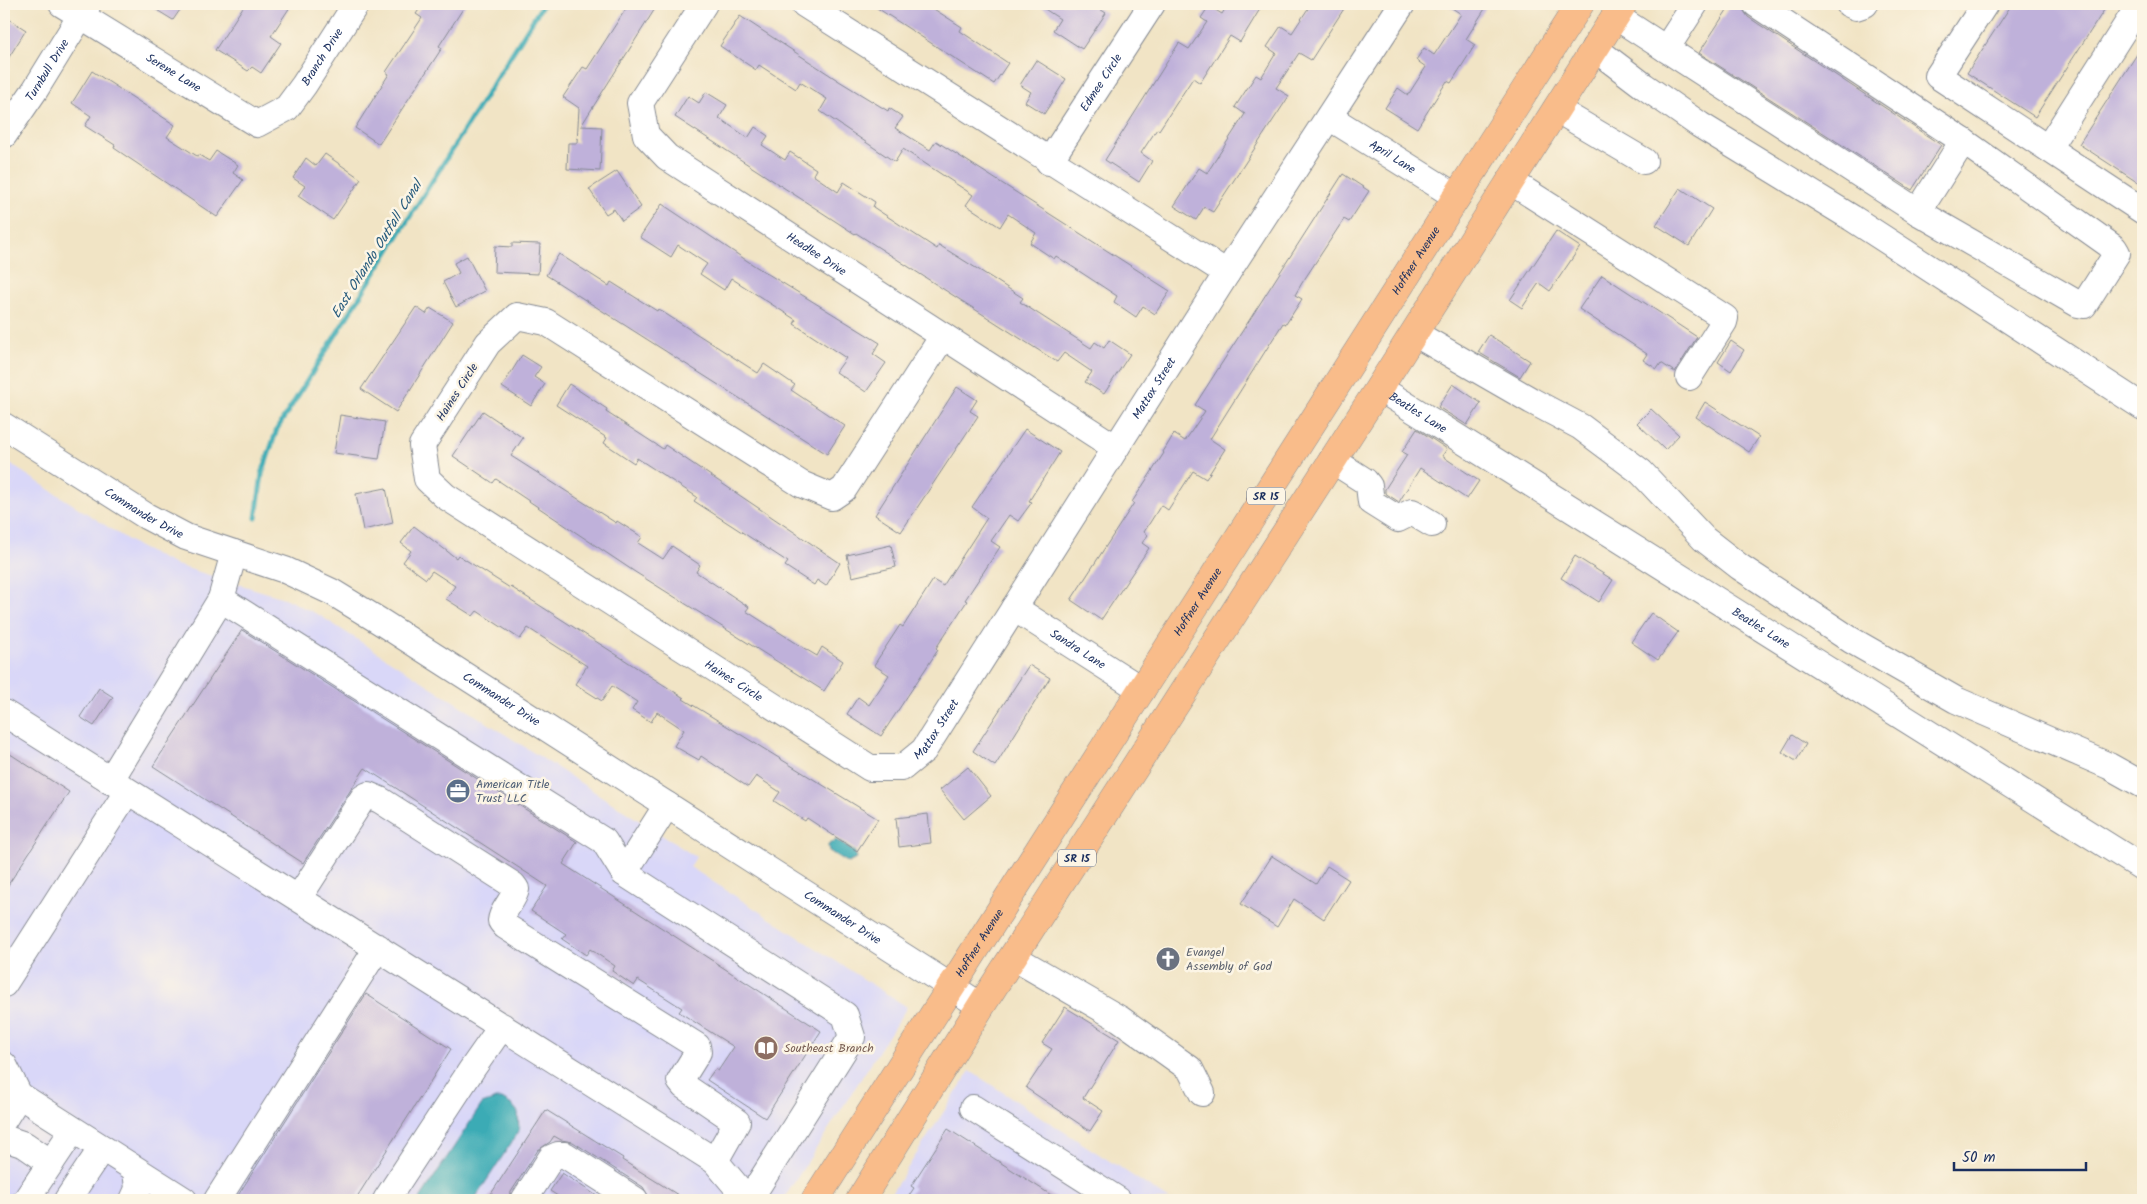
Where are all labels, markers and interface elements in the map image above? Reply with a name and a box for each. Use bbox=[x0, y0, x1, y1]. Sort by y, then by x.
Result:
street label: Branch Drive bbox=[297, 24, 348, 90]
street label: Turnbull Drive bbox=[21, 35, 75, 105]
street label: Serene Lane bbox=[142, 49, 205, 98]
street label: Edmee Circle bbox=[1075, 49, 1128, 116]
street label: April Lane bbox=[1365, 135, 1420, 179]
water label: East Orlando Outfall Canal bbox=[325, 174, 430, 323]
street label: Hoffner Avenue bbox=[1387, 222, 1446, 299]
street label: Headlee Drive bbox=[782, 228, 851, 281]
street label: Mattox Street bbox=[1127, 353, 1181, 423]
street label: Haines Circle bbox=[431, 359, 484, 425]
street label: Beatles Lane bbox=[1385, 387, 1451, 439]
street label: Commander Drive bbox=[100, 483, 187, 544]
road number: SR 15 bbox=[1247, 488, 1285, 504]
street label: Hoffner Avenue bbox=[1169, 563, 1227, 640]
street label: Beatles Lane bbox=[1728, 603, 1794, 654]
street label: Sandra Lane bbox=[1046, 624, 1110, 675]
street label: Haines Circle bbox=[700, 655, 767, 707]
street label: Commander Drive bbox=[459, 667, 544, 732]
street label: Mattox Street bbox=[909, 695, 964, 765]
place label: American Title Trust LLC bbox=[476, 775, 550, 808]
office icon: American Title Trust LLC bbox=[445, 778, 471, 804]
road number: SR 15 bbox=[1058, 850, 1096, 866]
street label: Commander Drive bbox=[800, 886, 885, 950]
street label: Hoffner Avenue bbox=[951, 905, 1009, 982]
place label: Evangel Assembly of God bbox=[1186, 943, 1273, 976]
church icon: Evangel Assembly of God bbox=[1155, 946, 1181, 972]
library icon: Southeast Branch bbox=[753, 1035, 779, 1061]
place label: Southeast Branch bbox=[784, 1039, 874, 1058]
scale bar bbox=[1954, 1139, 2087, 1171]
text: 50 m bbox=[1962, 1146, 1996, 1170]

